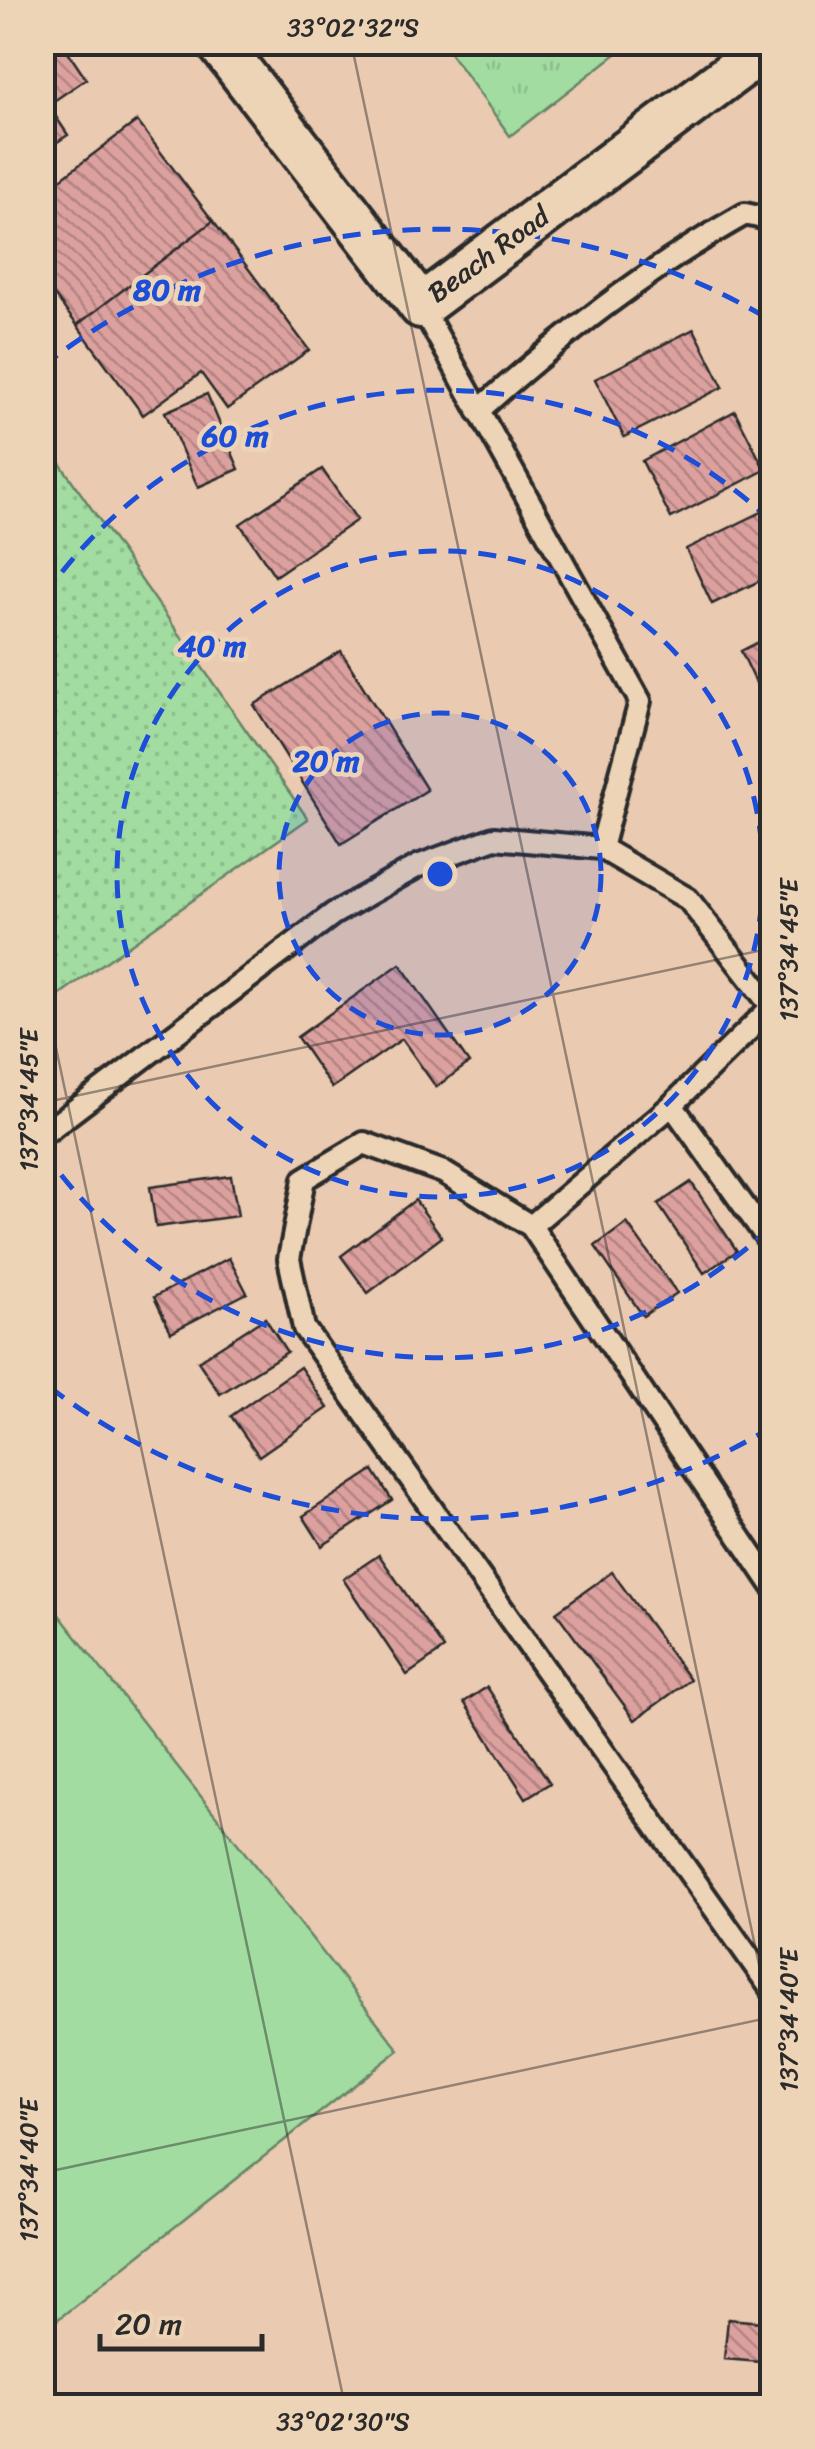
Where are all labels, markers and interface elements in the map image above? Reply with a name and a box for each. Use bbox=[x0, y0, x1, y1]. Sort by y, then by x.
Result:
text: 33°02'32"S bbox=[287, 5, 419, 50]
street label: Beach Road bbox=[417, 192, 562, 316]
text: 80 m bbox=[132, 263, 201, 317]
text: 60 m bbox=[202, 409, 268, 463]
text: 40 m bbox=[178, 619, 246, 673]
text: 20 m bbox=[292, 734, 360, 788]
centre of rings bbox=[422, 856, 458, 892]
text: 137°34'45"E bbox=[766, 876, 811, 1022]
text: 137°34'45"E bbox=[6, 1026, 51, 1172]
text: 137°34'40"E bbox=[766, 1946, 811, 2092]
text: 137°34'40"E bbox=[6, 2096, 51, 2242]
scale bar bbox=[100, 2289, 262, 2351]
text: 20 m bbox=[115, 2297, 182, 2351]
text: 33°02'30"S bbox=[276, 2399, 410, 2444]

